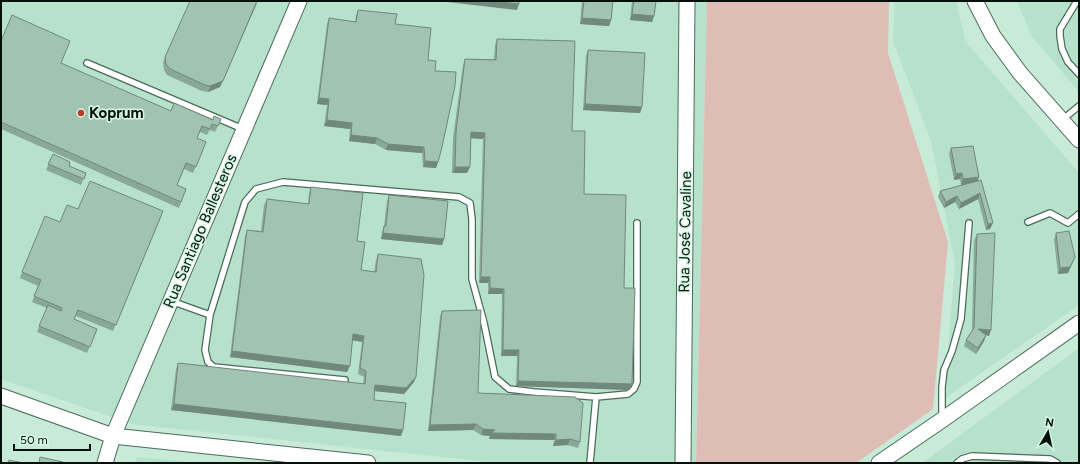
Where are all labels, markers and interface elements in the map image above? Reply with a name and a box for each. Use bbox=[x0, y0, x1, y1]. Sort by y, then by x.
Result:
place label: Koprum bbox=[89, 104, 144, 122]
marker: Koprum bbox=[76, 108, 86, 118]
street label: Rua Santiago Ballesteros bbox=[159, 151, 241, 311]
street label: Rua José Cavaline bbox=[675, 171, 695, 293]
north arrow bbox=[1028, 412, 1068, 452]
text: N bbox=[1044, 416, 1055, 430]
scale bar bbox=[14, 426, 90, 452]
text: 50 m bbox=[20, 433, 48, 447]

